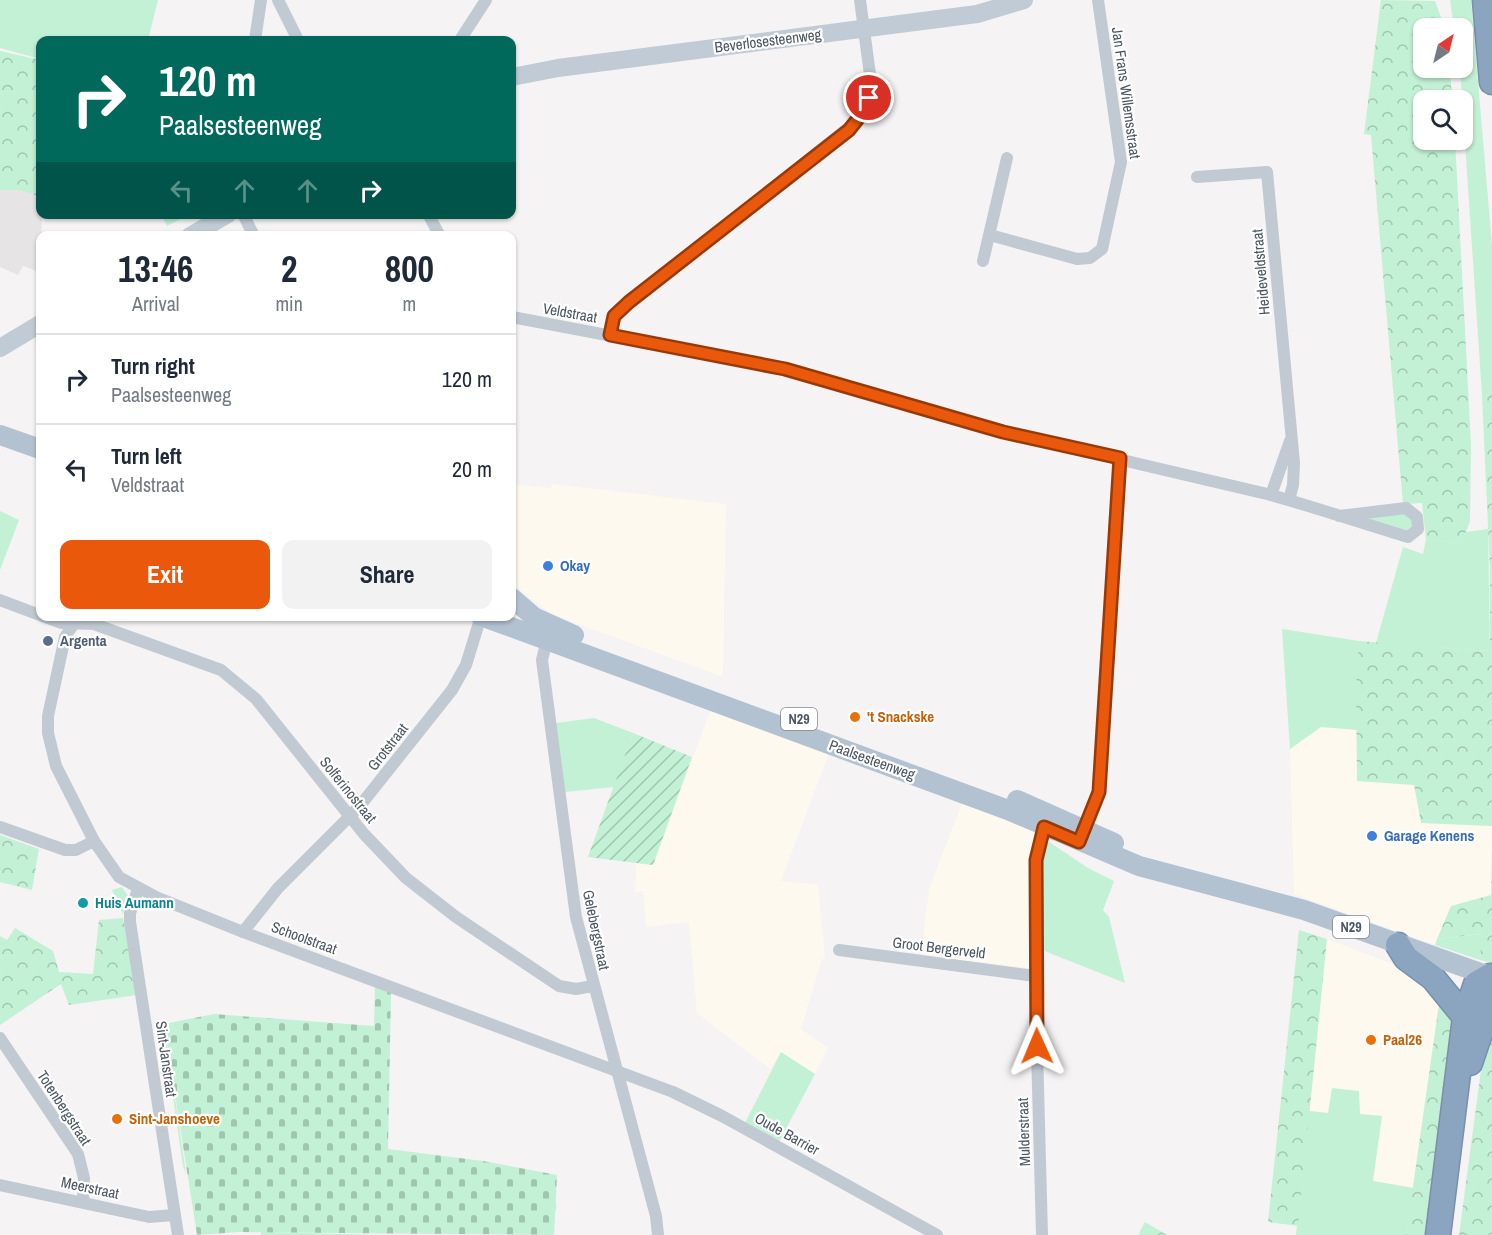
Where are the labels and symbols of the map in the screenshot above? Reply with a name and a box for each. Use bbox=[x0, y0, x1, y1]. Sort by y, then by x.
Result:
north arrow bbox=[1413, 18, 1473, 78]
street label: Beverlosesteenweg bbox=[713, 24, 823, 57]
street label: Jan Frans Willemsstraat bbox=[1107, 26, 1146, 161]
pin bbox=[843, 72, 894, 123]
street label: Heideveldstraat bbox=[1246, 228, 1275, 316]
street label: Veldstraat bbox=[541, 297, 599, 328]
place label: Okay bbox=[560, 555, 590, 576]
marker: Okay bbox=[541, 559, 555, 573]
place label: Argenta bbox=[60, 630, 107, 651]
marker: Argenta bbox=[41, 634, 55, 648]
place label: 't Snackske bbox=[867, 706, 934, 727]
road number: N29 bbox=[781, 708, 817, 730]
marker: 't Snackske bbox=[848, 710, 862, 724]
street label: Grotstraat bbox=[362, 718, 413, 775]
street label: Paalsesteenweg bbox=[826, 734, 918, 785]
street label: Solferinostraat bbox=[315, 752, 382, 828]
place label: Garage Kenens bbox=[1384, 825, 1474, 846]
marker: Garage Kenens bbox=[1365, 829, 1379, 843]
street label: Gelebergstraat bbox=[578, 888, 615, 972]
place label: Huis Aumann bbox=[95, 892, 174, 913]
marker: Huis Aumann bbox=[76, 896, 90, 910]
street label: Schoolstraat bbox=[268, 916, 340, 959]
road number: N29 bbox=[1333, 916, 1369, 938]
street label: Groot Bergerveld bbox=[891, 931, 987, 964]
position arrow bbox=[1005, 1014, 1069, 1078]
street label: Sint-Janstraat bbox=[151, 1020, 182, 1099]
place label: Paal26 bbox=[1383, 1029, 1422, 1050]
marker: Paal26 bbox=[1364, 1033, 1378, 1047]
street label: Totenbergstraat bbox=[32, 1066, 97, 1150]
street label: Mulderstraat bbox=[1012, 1097, 1035, 1167]
street label: Oude Barrier bbox=[751, 1107, 823, 1160]
place label: Sint-Janshoeve bbox=[129, 1108, 220, 1129]
marker: Sint-Janshoeve bbox=[110, 1112, 124, 1126]
street label: Meerstraat bbox=[59, 1171, 122, 1204]

